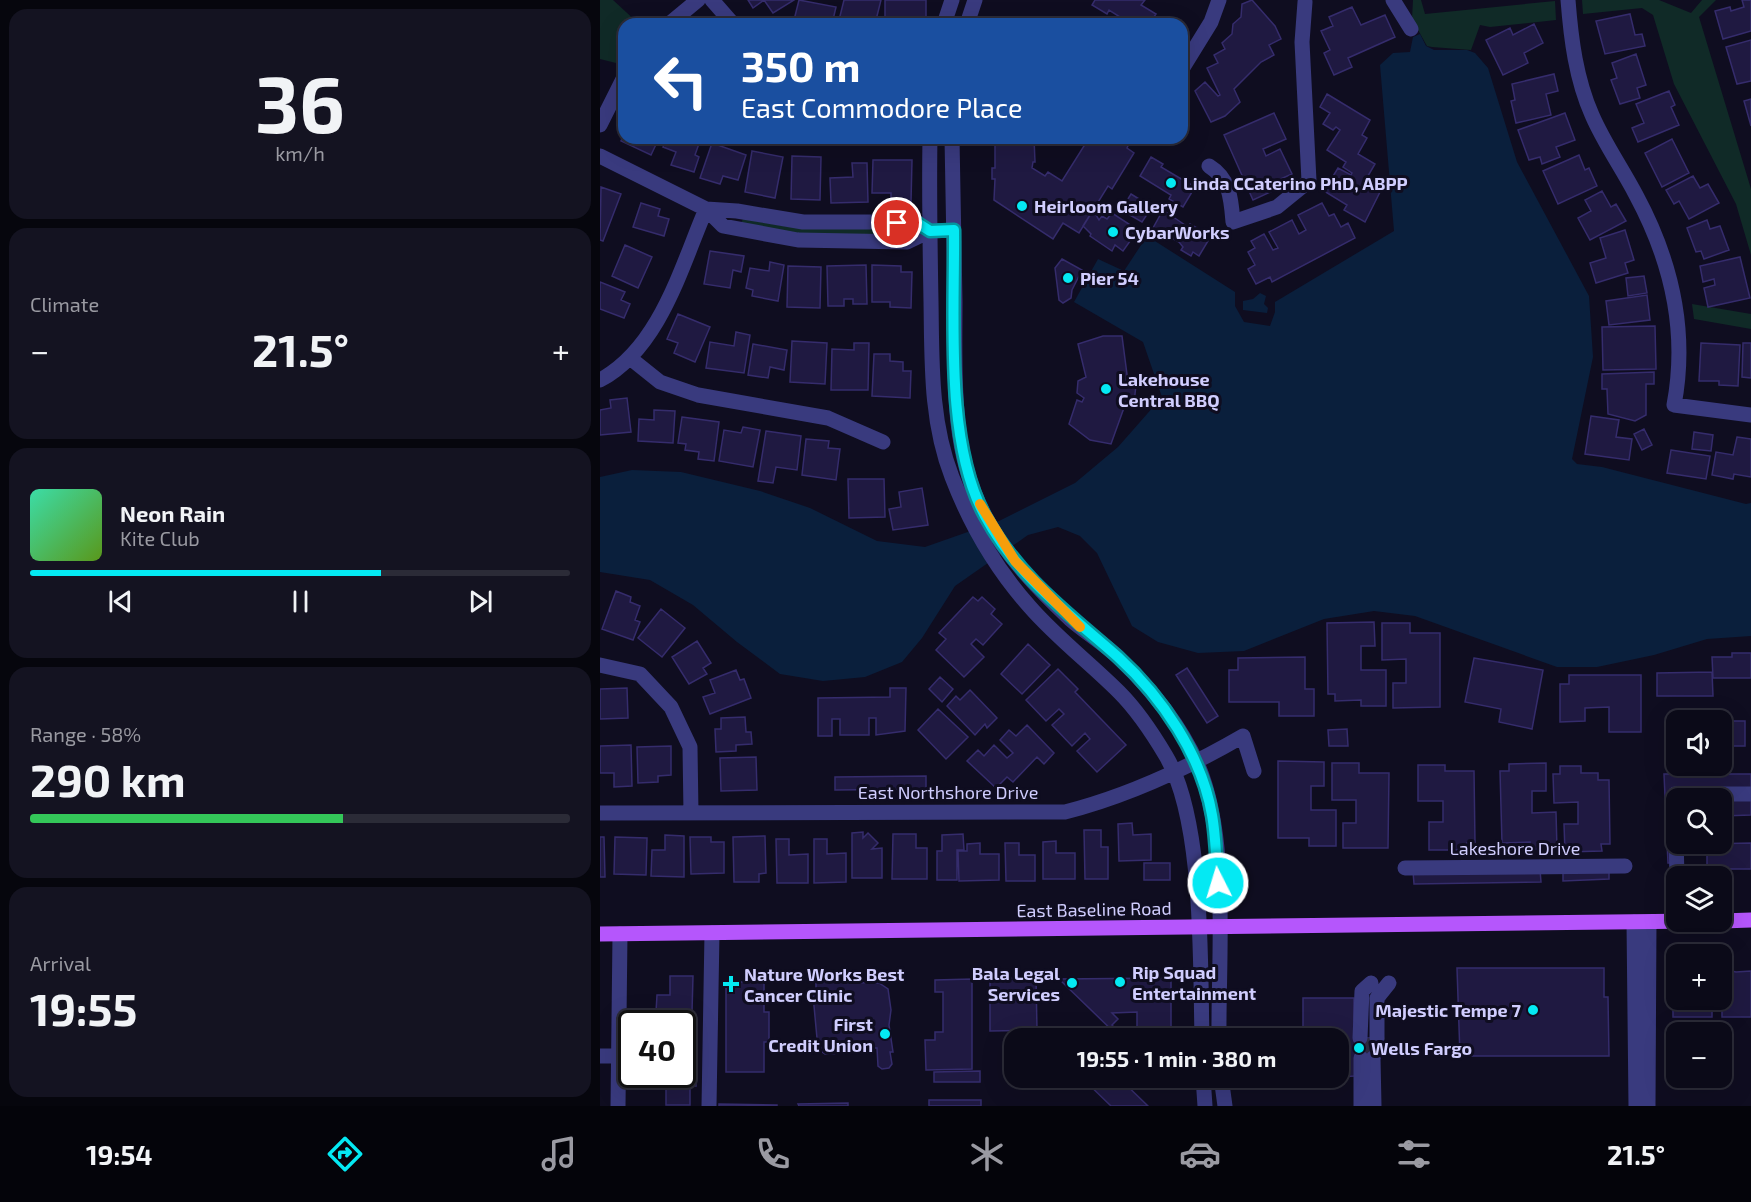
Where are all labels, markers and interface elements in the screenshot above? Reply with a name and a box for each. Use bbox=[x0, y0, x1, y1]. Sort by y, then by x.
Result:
text: 350 m bbox=[741, 40, 861, 90]
icon: left bbox=[642, 42, 720, 120]
text: 36 bbox=[255, 55, 345, 149]
text: East Commodore Place bbox=[741, 91, 1022, 123]
text: km/h bbox=[275, 141, 325, 165]
place label: Linda CCaterino PhD, ABPP bbox=[1183, 172, 1408, 194]
marker: Linda CCaterino PhD, ABPP bbox=[1164, 176, 1178, 190]
place label: Heirloom Gallery bbox=[1034, 195, 1179, 217]
pin bbox=[871, 197, 922, 248]
marker: Heirloom Gallery bbox=[1015, 199, 1029, 213]
icon: arrive bbox=[880, 206, 913, 239]
place label: CybarWorks bbox=[1125, 221, 1230, 243]
marker: CybarWorks bbox=[1106, 225, 1120, 239]
place label: Pier 54 bbox=[1080, 267, 1139, 289]
marker: Pier 54 bbox=[1061, 271, 1075, 285]
text: Climate bbox=[30, 292, 99, 316]
text: 21.5° bbox=[252, 322, 349, 376]
text: − bbox=[30, 330, 49, 370]
text: + bbox=[552, 330, 570, 370]
place label: Lakehouse Central BBQ bbox=[1118, 368, 1220, 411]
marker: Lakehouse Central BBQ bbox=[1099, 382, 1113, 396]
text: Neon Rain bbox=[120, 500, 225, 526]
text: Kite Club bbox=[120, 526, 200, 550]
icon: previous bbox=[104, 585, 137, 618]
icon: pause bbox=[284, 585, 317, 618]
icon: next bbox=[464, 585, 497, 618]
map controls bbox=[1666, 710, 1732, 1088]
button: sound bbox=[1666, 710, 1732, 776]
text: Range · 58% bbox=[30, 722, 141, 746]
text: 290 km bbox=[30, 752, 186, 806]
street label: East Northshore Drive bbox=[858, 781, 1038, 803]
button: search bbox=[1666, 788, 1732, 854]
street label: Lakeshore Drive bbox=[1450, 837, 1580, 859]
position arrow bbox=[1186, 851, 1250, 915]
button: layers bbox=[1666, 866, 1732, 932]
street label: East Baseline Road bbox=[1016, 897, 1172, 921]
button: + bbox=[1666, 944, 1732, 1010]
text: Arrival bbox=[30, 951, 91, 975]
place label: Rip Squad Entertainment bbox=[1132, 961, 1257, 1004]
place label: Bala Legal Services bbox=[972, 962, 1060, 1005]
place label: Nature Works Best Cancer Clinic bbox=[744, 963, 905, 1006]
marker: Nature Works Best Cancer Clinic bbox=[722, 975, 740, 993]
marker: Rip Squad Entertainment bbox=[1113, 975, 1127, 989]
marker: Bala Legal Services bbox=[1065, 976, 1079, 990]
text: 19:55 bbox=[30, 981, 137, 1035]
place label: Majestic Tempe 7 bbox=[1375, 999, 1521, 1021]
marker: Majestic Tempe 7 bbox=[1526, 1003, 1540, 1017]
speed limit sign: 40 bbox=[618, 1010, 696, 1088]
place label: First Credit Union bbox=[768, 1013, 874, 1056]
button: − bbox=[1666, 1022, 1732, 1088]
marker: First Credit Union bbox=[878, 1027, 892, 1041]
place label: Wells Fargo bbox=[1371, 1037, 1472, 1059]
marker: Wells Fargo bbox=[1352, 1041, 1366, 1055]
text: 19:55 · 1 min · 380 m bbox=[1077, 1045, 1276, 1071]
icon: directions bbox=[324, 1133, 366, 1175]
icon: music bbox=[538, 1133, 580, 1175]
icon: phone bbox=[752, 1133, 794, 1175]
icon: climate bbox=[966, 1133, 1008, 1175]
icon: car bbox=[1179, 1133, 1221, 1175]
icon: filters bbox=[1393, 1133, 1435, 1175]
text: 19:54 bbox=[86, 1138, 153, 1170]
text: 21.5° bbox=[1607, 1138, 1665, 1170]

